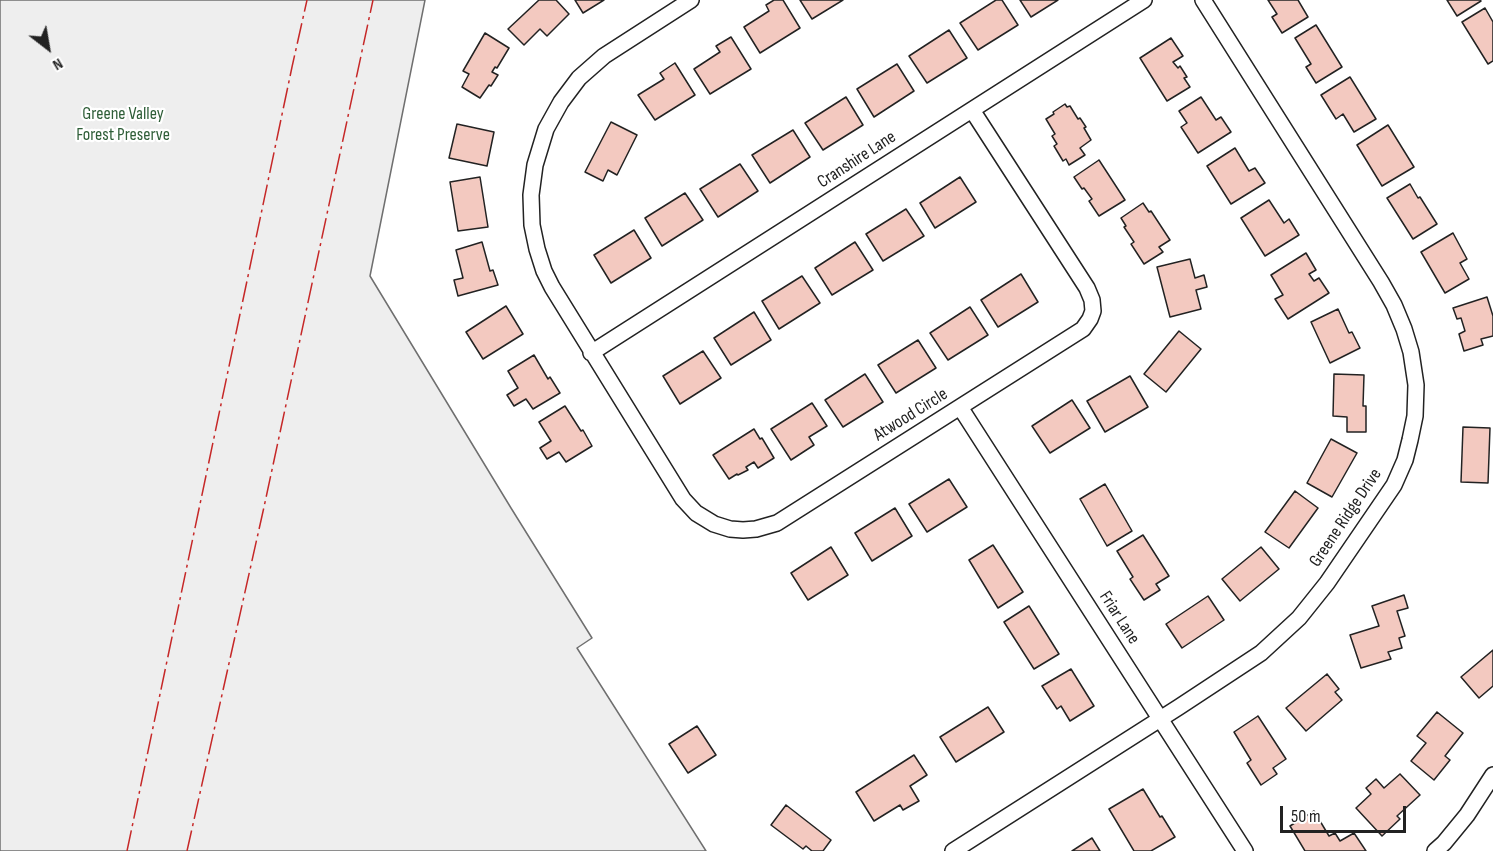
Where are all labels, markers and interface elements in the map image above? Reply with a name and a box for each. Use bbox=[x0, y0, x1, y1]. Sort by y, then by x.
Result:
north arrow bbox=[18, 18, 78, 78]
text: N bbox=[49, 54, 66, 74]
park label: Greene Valley Forest Preserve bbox=[76, 103, 170, 146]
street label: Cranshire Lane bbox=[814, 127, 900, 193]
street label: Atwood Circle bbox=[870, 384, 952, 446]
street label: Greene Ridge Drive bbox=[1305, 465, 1387, 571]
street label: Friar Lane bbox=[1094, 587, 1144, 649]
scale bar bbox=[1283, 794, 1409, 832]
text: 50 m bbox=[1291, 806, 1321, 827]

